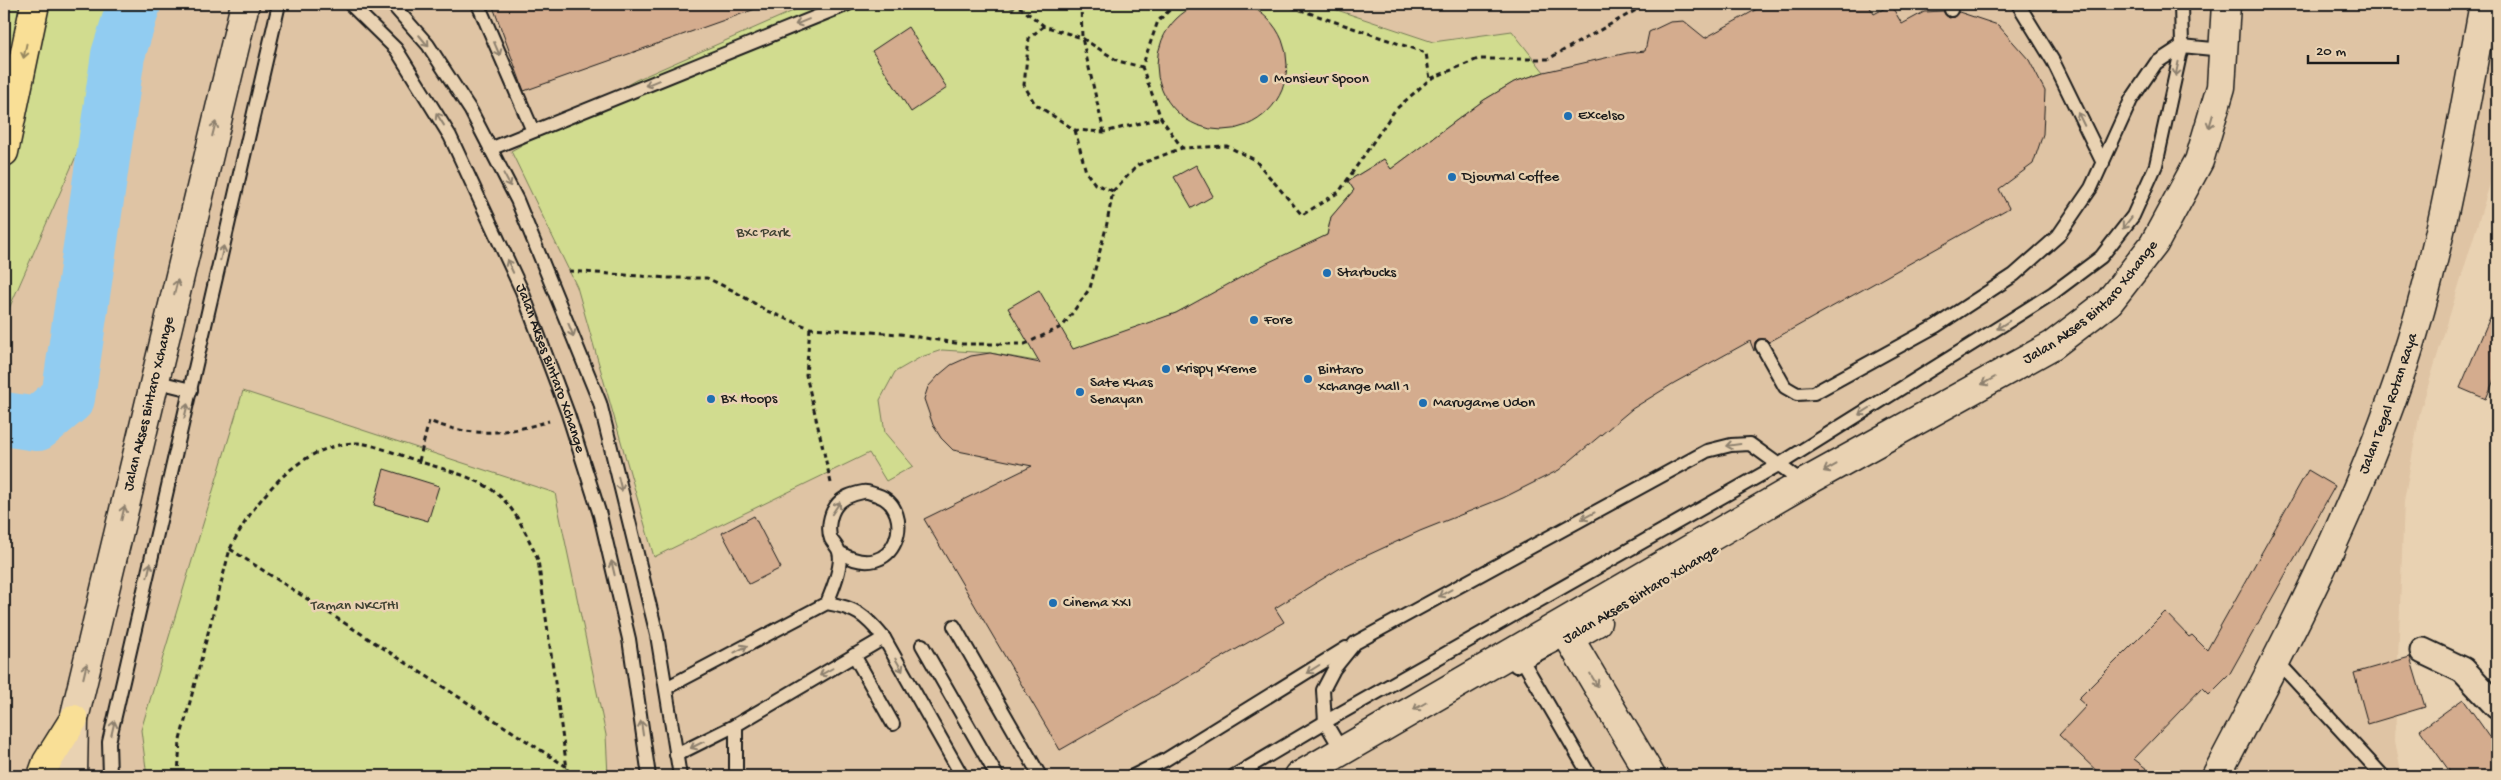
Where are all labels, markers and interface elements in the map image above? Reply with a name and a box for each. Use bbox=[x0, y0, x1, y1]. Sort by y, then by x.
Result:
one-way arrow bbox=[795, 18, 810, 27]
scale bar bbox=[2308, 32, 2398, 64]
one-way arrow bbox=[418, 34, 429, 47]
one-way arrow bbox=[494, 41, 503, 56]
one-way arrow bbox=[20, 43, 29, 59]
text: 20 m bbox=[2316, 43, 2346, 61]
one-way arrow bbox=[2171, 61, 2181, 77]
place label: Monsieur Spoon bbox=[1274, 70, 1369, 88]
marker: Monsieur Spoon bbox=[1258, 73, 1270, 85]
one-way arrow bbox=[645, 79, 660, 89]
place label: Excelso bbox=[1578, 107, 1625, 125]
marker: Excelso bbox=[1562, 110, 1574, 122]
one-way arrow bbox=[2076, 112, 2085, 127]
one-way arrow bbox=[435, 113, 445, 127]
one-way arrow bbox=[2205, 113, 2215, 129]
one-way arrow bbox=[210, 121, 219, 137]
place label: Djournal Coffee bbox=[1461, 168, 1559, 186]
marker: Djournal Coffee bbox=[1446, 171, 1458, 183]
one-way arrow bbox=[503, 172, 512, 187]
one-way arrow bbox=[2122, 216, 2133, 229]
park label: BXc Park bbox=[736, 224, 791, 242]
street label: Jalan Akses Bintaro Xchange bbox=[2020, 237, 2162, 369]
one-way arrow bbox=[218, 245, 227, 261]
one-way arrow bbox=[505, 259, 514, 274]
place label: Starbucks bbox=[1337, 264, 1396, 282]
marker: Starbucks bbox=[1321, 267, 1333, 279]
one-way arrow bbox=[172, 279, 182, 295]
street label: Jalan Akses Bintaro Xchange bbox=[511, 281, 589, 455]
place label: Fore bbox=[1263, 311, 1293, 329]
marker: Fore bbox=[1248, 314, 1260, 326]
street label: Jalan Akses Bintaro Xchange bbox=[120, 315, 179, 493]
one-way arrow bbox=[1997, 320, 2011, 330]
one-way arrow bbox=[567, 322, 576, 337]
street label: Jalan Tegal Rotan Raya bbox=[2355, 330, 2422, 477]
place label: Krispy Kreme bbox=[1176, 360, 1257, 378]
place label: Bintaro Xchange Mall 1 bbox=[1317, 361, 1409, 396]
marker: Krispy Kreme bbox=[1160, 363, 1172, 375]
marker: Bintaro Xchange Mall 1 bbox=[1302, 373, 1314, 385]
place label: Sate Khas Senayan bbox=[1090, 374, 1153, 409]
one-way arrow bbox=[1980, 376, 1995, 386]
marker: Sate Khas Senayan bbox=[1074, 386, 1086, 398]
place label: BX Hoops bbox=[720, 390, 778, 408]
marker: BX Hoops bbox=[705, 393, 717, 405]
place label: Marugame Udon bbox=[1433, 394, 1535, 412]
marker: Marugame Udon bbox=[1417, 397, 1429, 409]
one-way arrow bbox=[182, 404, 191, 420]
one-way arrow bbox=[1859, 406, 1873, 416]
one-way arrow bbox=[1725, 441, 1741, 451]
one-way arrow bbox=[1824, 464, 1838, 474]
one-way arrow bbox=[616, 475, 626, 491]
one-way arrow bbox=[832, 502, 842, 516]
one-way arrow bbox=[119, 506, 128, 522]
one-way arrow bbox=[1580, 511, 1595, 521]
street label: Jalan Akses Bintaro Xchange bbox=[1560, 541, 1722, 649]
one-way arrow bbox=[608, 561, 617, 577]
one-way arrow bbox=[145, 562, 154, 578]
one-way arrow bbox=[1437, 588, 1452, 598]
place label: Cinema XXI bbox=[1063, 594, 1131, 612]
park label: Taman NKCTHI bbox=[310, 597, 399, 615]
marker: Cinema XXI bbox=[1047, 597, 1059, 609]
one-way arrow bbox=[734, 644, 749, 654]
one-way arrow bbox=[895, 657, 905, 671]
one-way arrow bbox=[81, 664, 90, 680]
one-way arrow bbox=[1307, 664, 1321, 674]
one-way arrow bbox=[820, 667, 834, 677]
one-way arrow bbox=[1589, 673, 1599, 687]
one-way arrow bbox=[1414, 702, 1428, 712]
one-way arrow bbox=[108, 720, 118, 736]
one-way arrow bbox=[637, 720, 647, 736]
one-way arrow bbox=[690, 740, 705, 750]

